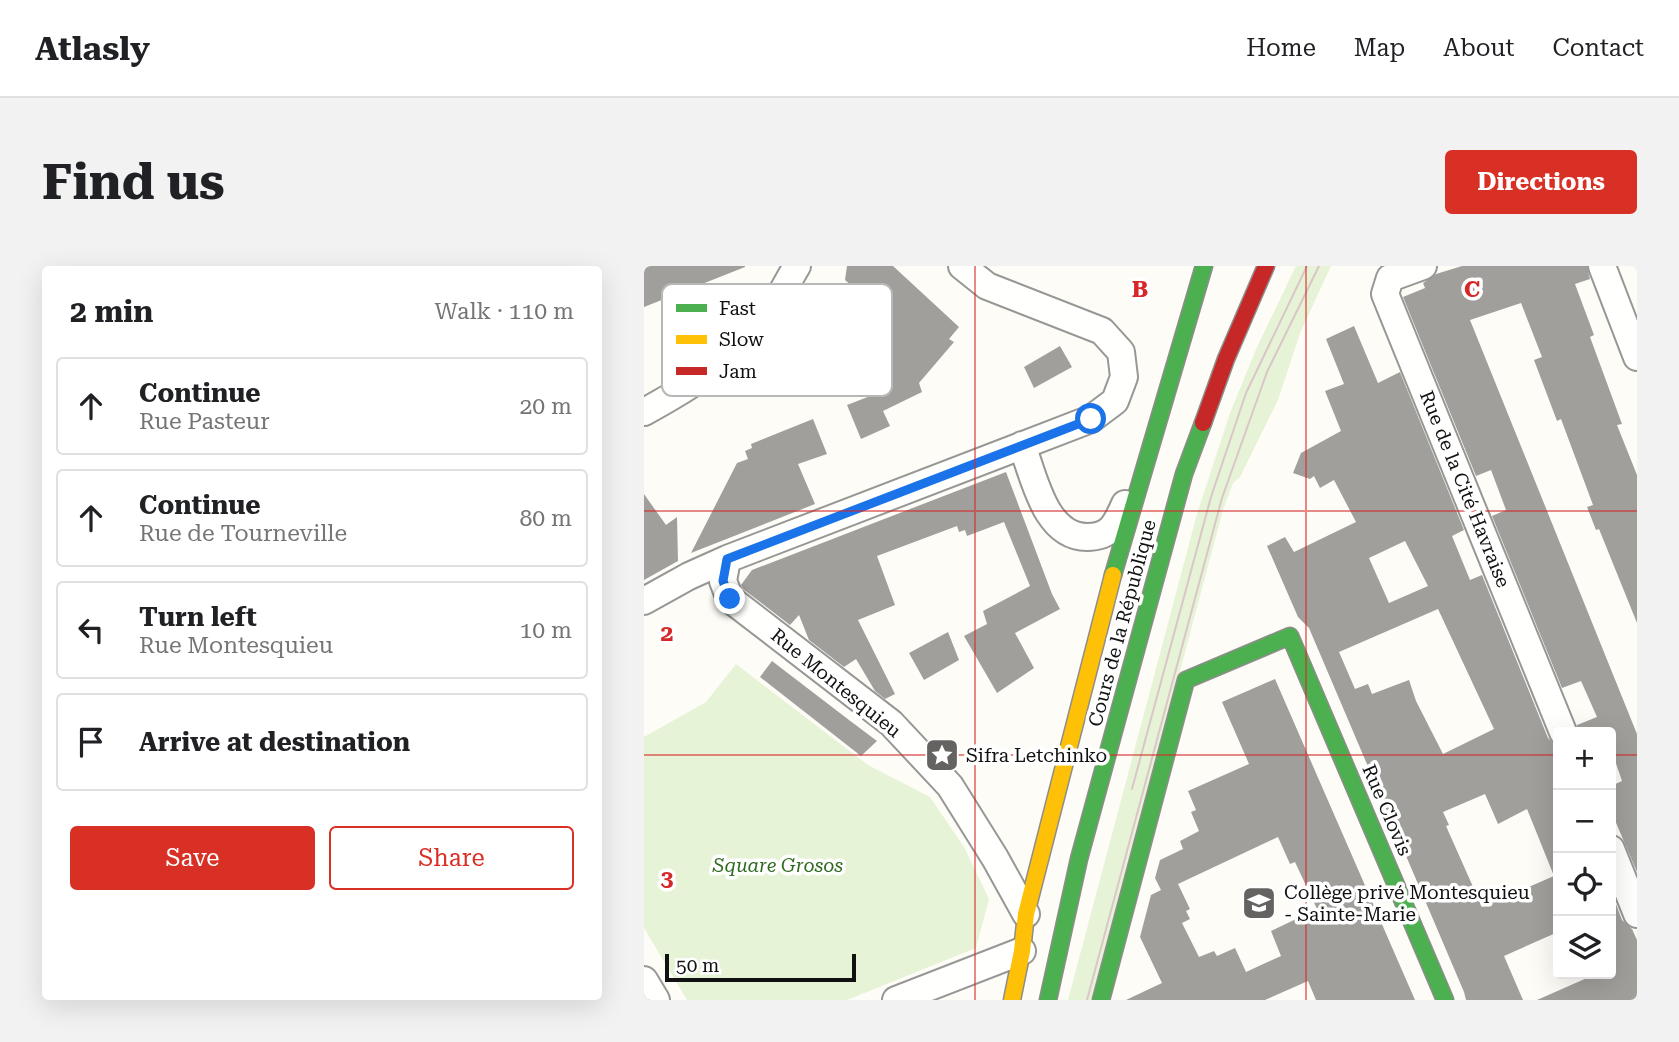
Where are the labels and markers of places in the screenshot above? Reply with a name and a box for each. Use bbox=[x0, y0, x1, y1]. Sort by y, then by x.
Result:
place icon: Sifra Letchinko bbox=[923, 736, 961, 774]
place label: Sifra Letchinko bbox=[966, 744, 1107, 767]
place label: Collège privé Montesquieu - Sainte-Marie bbox=[1284, 881, 1530, 926]
school or university icon: Collège privé Montesquieu - Sainte-Marie bbox=[1240, 884, 1278, 922]

